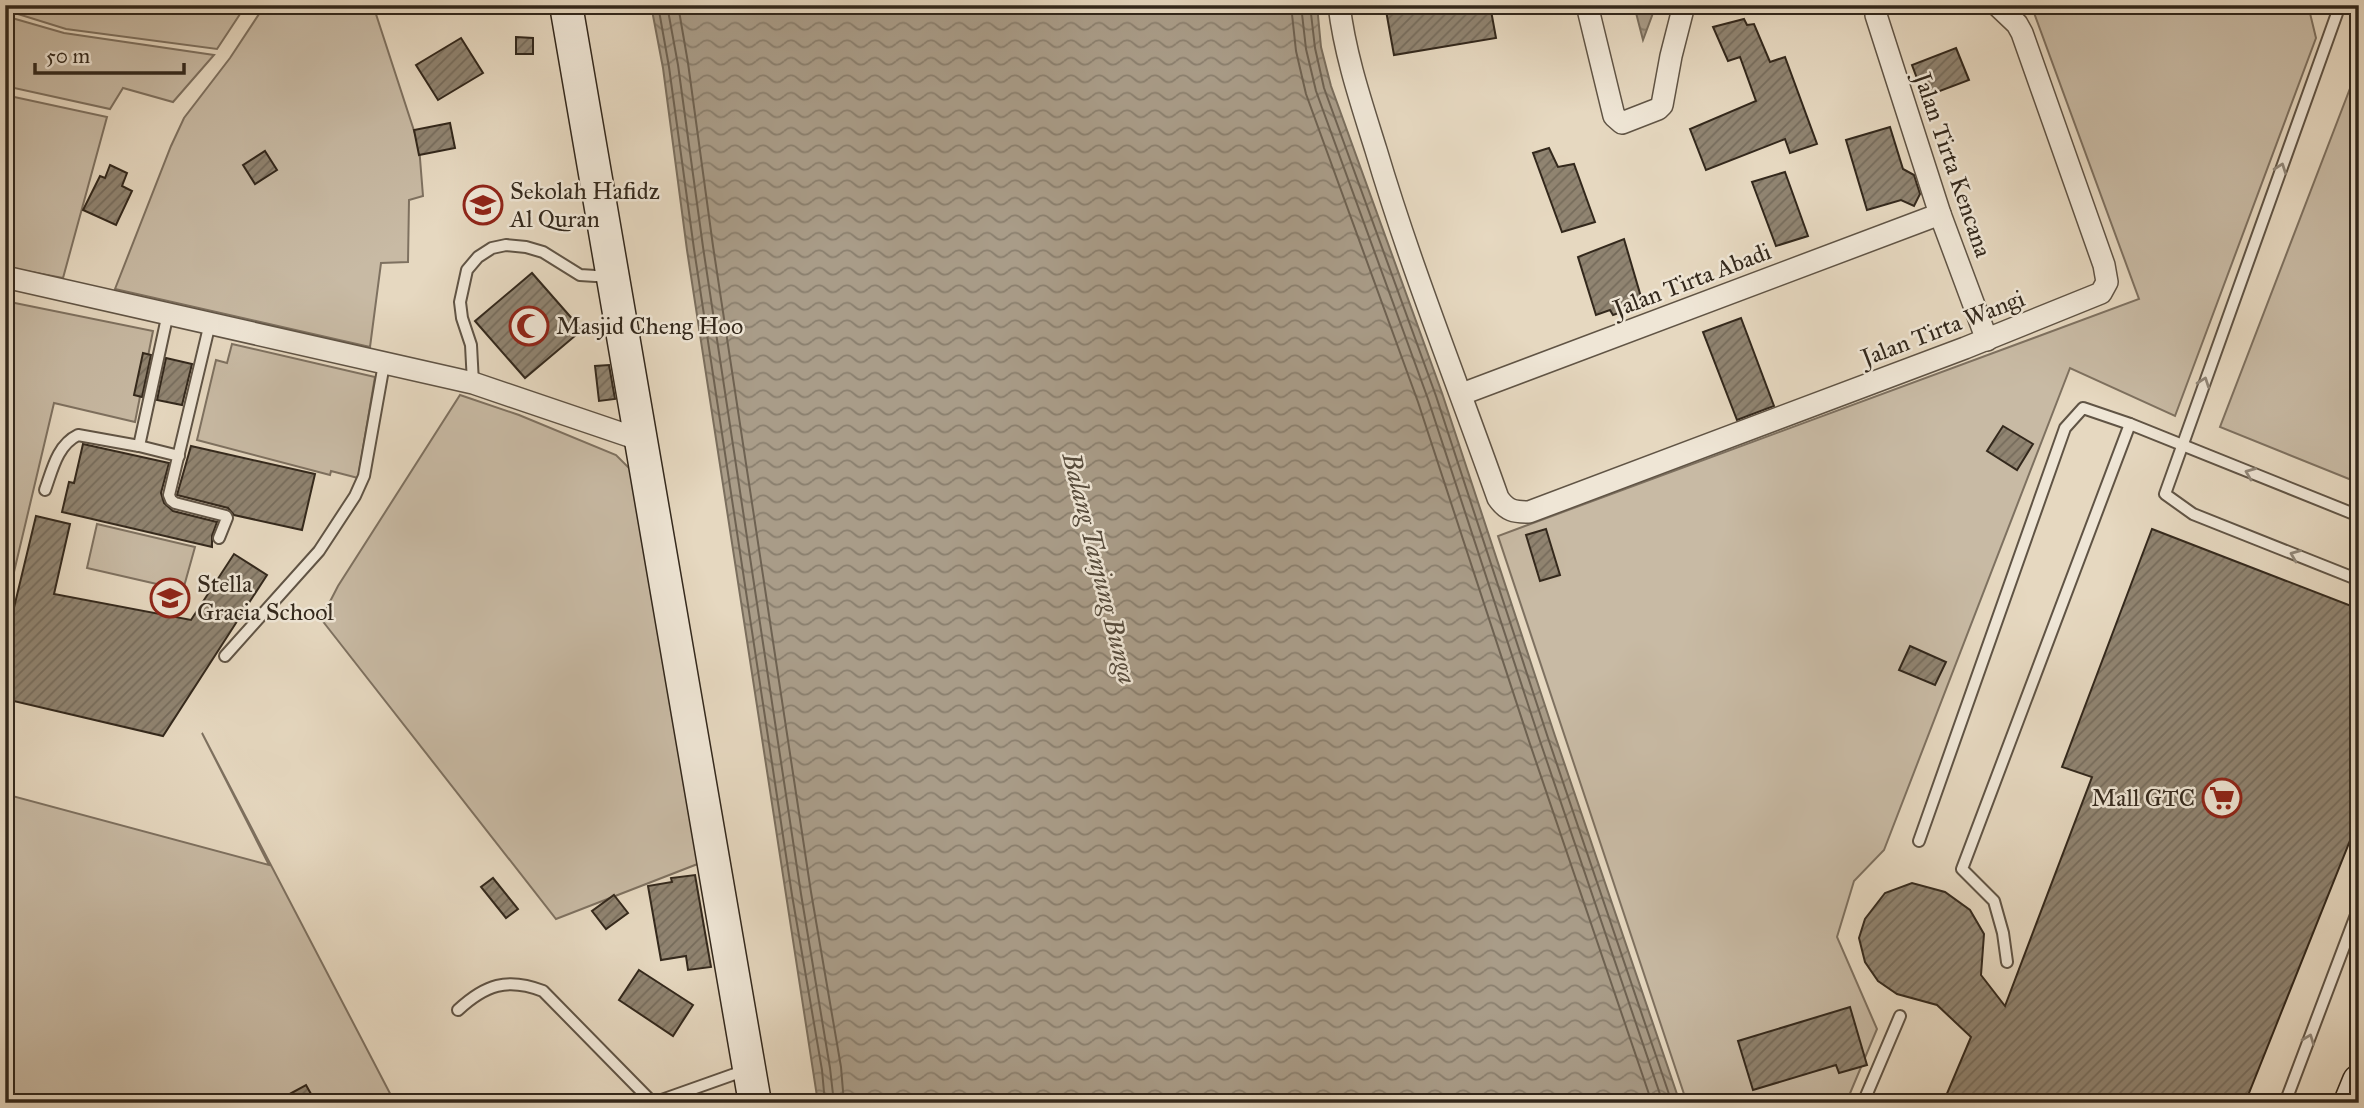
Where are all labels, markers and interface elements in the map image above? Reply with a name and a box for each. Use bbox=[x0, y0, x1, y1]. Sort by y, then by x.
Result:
scale bar bbox=[35, 32, 184, 76]
text: 50 m bbox=[46, 43, 91, 69]
street label: Jalan Tirta Kencana bbox=[1906, 66, 1999, 262]
one-way arrow bbox=[2273, 162, 2287, 174]
place label: Sekolah Hafidz Al Quran bbox=[509, 176, 660, 234]
school or university icon: Sekolah Hafidz Al Quran bbox=[462, 184, 504, 226]
street label: Jalan Tirta Abadi bbox=[1606, 236, 1775, 325]
street label: Jalan Tirta Wangi bbox=[1854, 283, 2029, 374]
mosque icon: Masjid Cheng Hoo bbox=[508, 305, 550, 347]
place label: Masjid Cheng Hoo bbox=[556, 311, 743, 341]
one-way arrow bbox=[2196, 376, 2210, 388]
water label: Balang Tanjung Bunga bbox=[1056, 448, 1144, 687]
one-way arrow bbox=[2244, 468, 2256, 482]
one-way arrow bbox=[2290, 549, 2302, 563]
place label: Stella Gracia School bbox=[197, 569, 334, 627]
school or university icon: Stella Gracia School bbox=[149, 577, 191, 619]
supermarket icon: Mall GTC bbox=[2201, 777, 2243, 819]
place label: Mall GTC bbox=[2092, 783, 2195, 813]
one-way arrow bbox=[2301, 1033, 2315, 1045]

